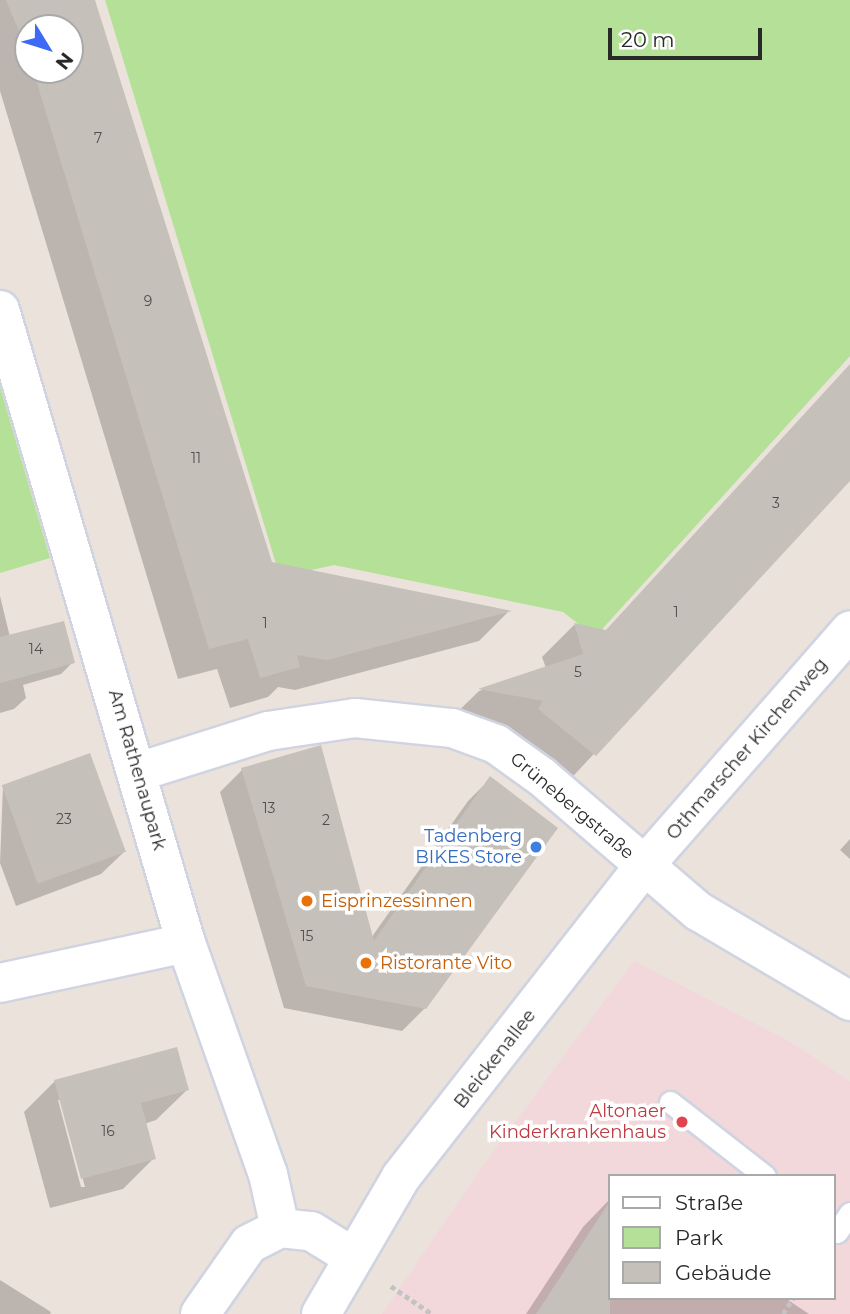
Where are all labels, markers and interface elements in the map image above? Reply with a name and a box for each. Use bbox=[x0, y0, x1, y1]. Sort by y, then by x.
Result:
north arrow bbox=[14, 14, 84, 84]
scale bar bbox=[612, 14, 766, 58]
text: 20 m bbox=[621, 27, 675, 52]
text: N bbox=[51, 48, 78, 74]
house number: 7 bbox=[94, 130, 102, 146]
house number: 9 bbox=[144, 293, 152, 309]
house number: 11 bbox=[191, 450, 201, 466]
house number: 3 bbox=[772, 495, 780, 511]
house number: 1 bbox=[673, 604, 679, 620]
house number: 1 bbox=[262, 615, 268, 631]
house number: 14 bbox=[29, 641, 43, 657]
street label: Othmarscher Kirchenweg bbox=[662, 654, 832, 844]
house number: 5 bbox=[574, 664, 582, 680]
street label: Am Rathenaupark bbox=[104, 687, 170, 853]
street label: Grünebergstraße bbox=[506, 748, 638, 864]
house number: 13 bbox=[263, 800, 275, 816]
house number: 23 bbox=[56, 811, 72, 827]
house number: 2 bbox=[322, 812, 330, 828]
place label: Tadenberg BIKES Store bbox=[415, 826, 522, 868]
marker: Tadenberg BIKES Store bbox=[528, 839, 544, 855]
place label: Eisprinzessinnen bbox=[321, 890, 473, 912]
marker: Eisprinzessinnen bbox=[299, 893, 315, 909]
house number: 15 bbox=[301, 928, 313, 944]
place label: Ristorante Vito bbox=[380, 952, 512, 974]
marker: Ristorante Vito bbox=[358, 955, 374, 971]
street label: Bleickenallee bbox=[450, 1005, 540, 1113]
place label: Altonaer Kinderkrankenhaus bbox=[489, 1101, 666, 1144]
marker: Altonaer Kinderkrankenhaus bbox=[672, 1112, 692, 1132]
house number: 16 bbox=[101, 1123, 115, 1139]
legend bbox=[608, 1174, 836, 1300]
text: Straße bbox=[675, 1190, 743, 1215]
text: Park bbox=[675, 1225, 723, 1250]
text: Gebäude bbox=[675, 1260, 772, 1285]

